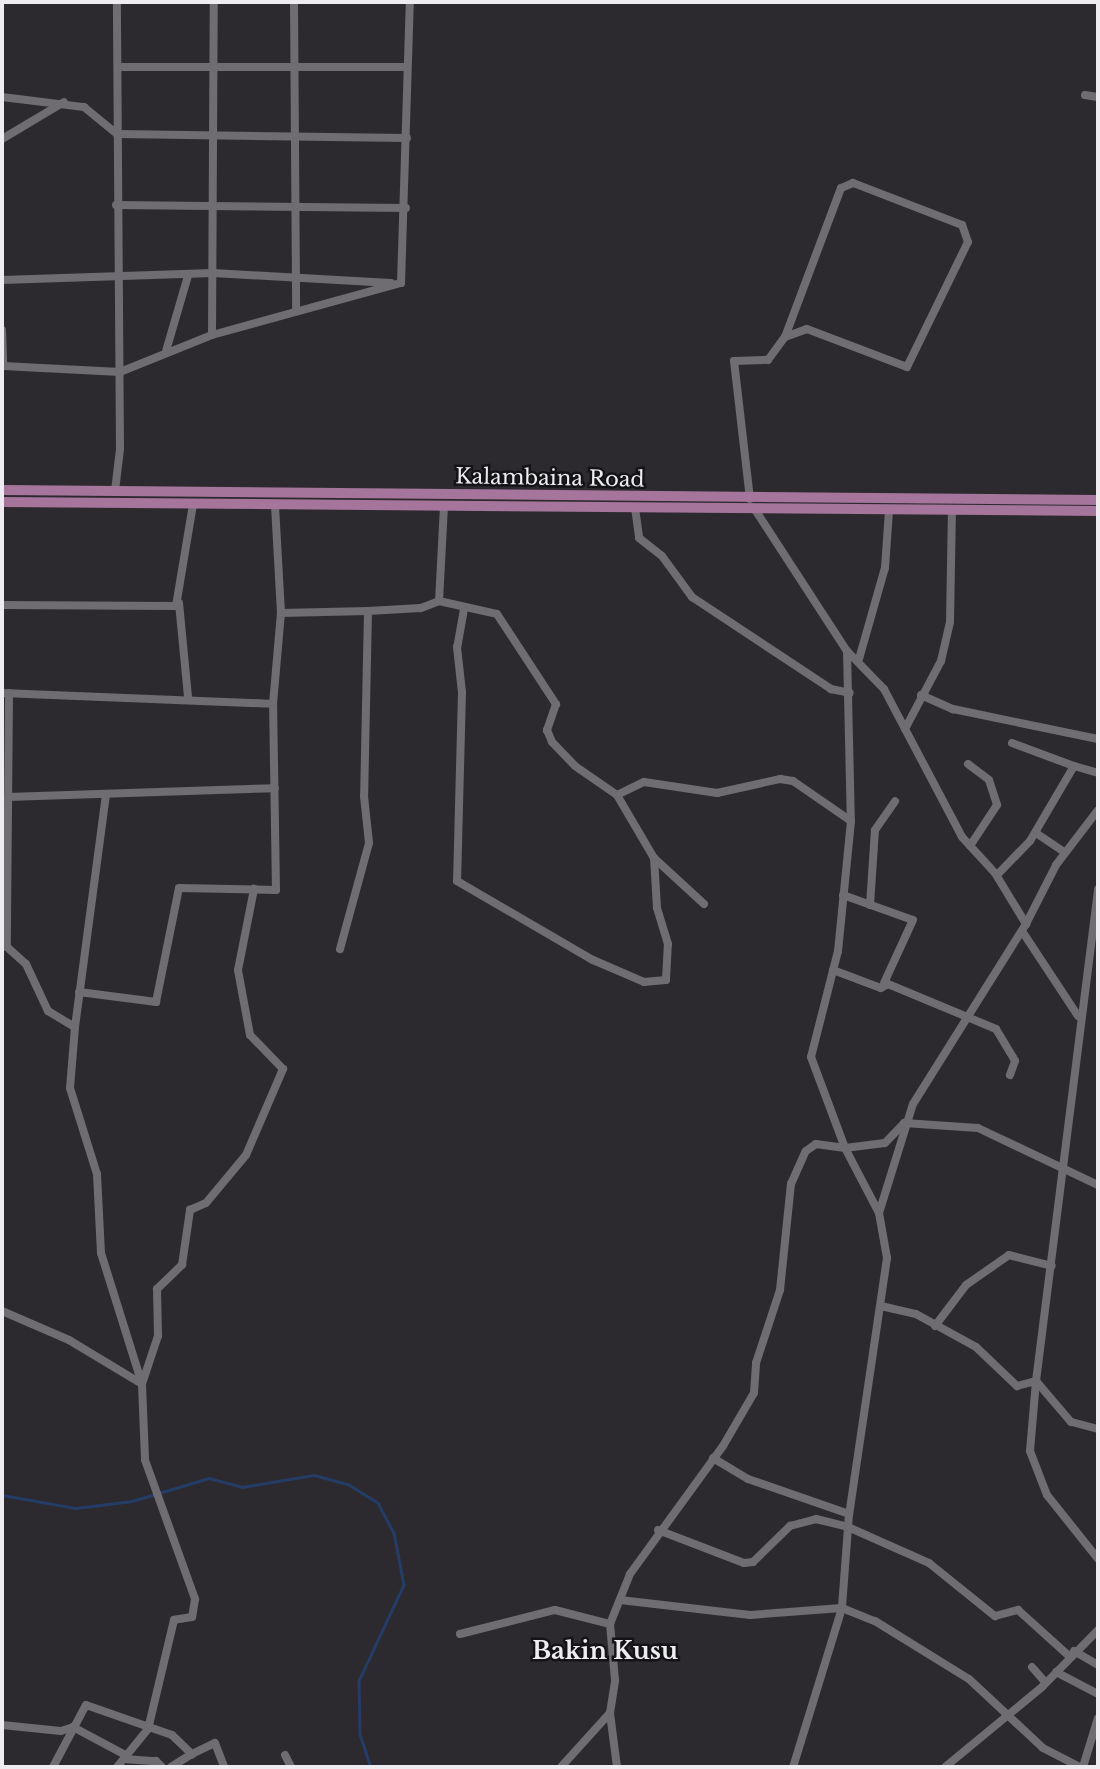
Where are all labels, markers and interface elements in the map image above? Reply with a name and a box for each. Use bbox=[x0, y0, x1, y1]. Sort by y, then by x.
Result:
street label: Kalambaina Road bbox=[455, 464, 645, 492]
district label: Bakin Kusu bbox=[532, 1637, 678, 1665]

